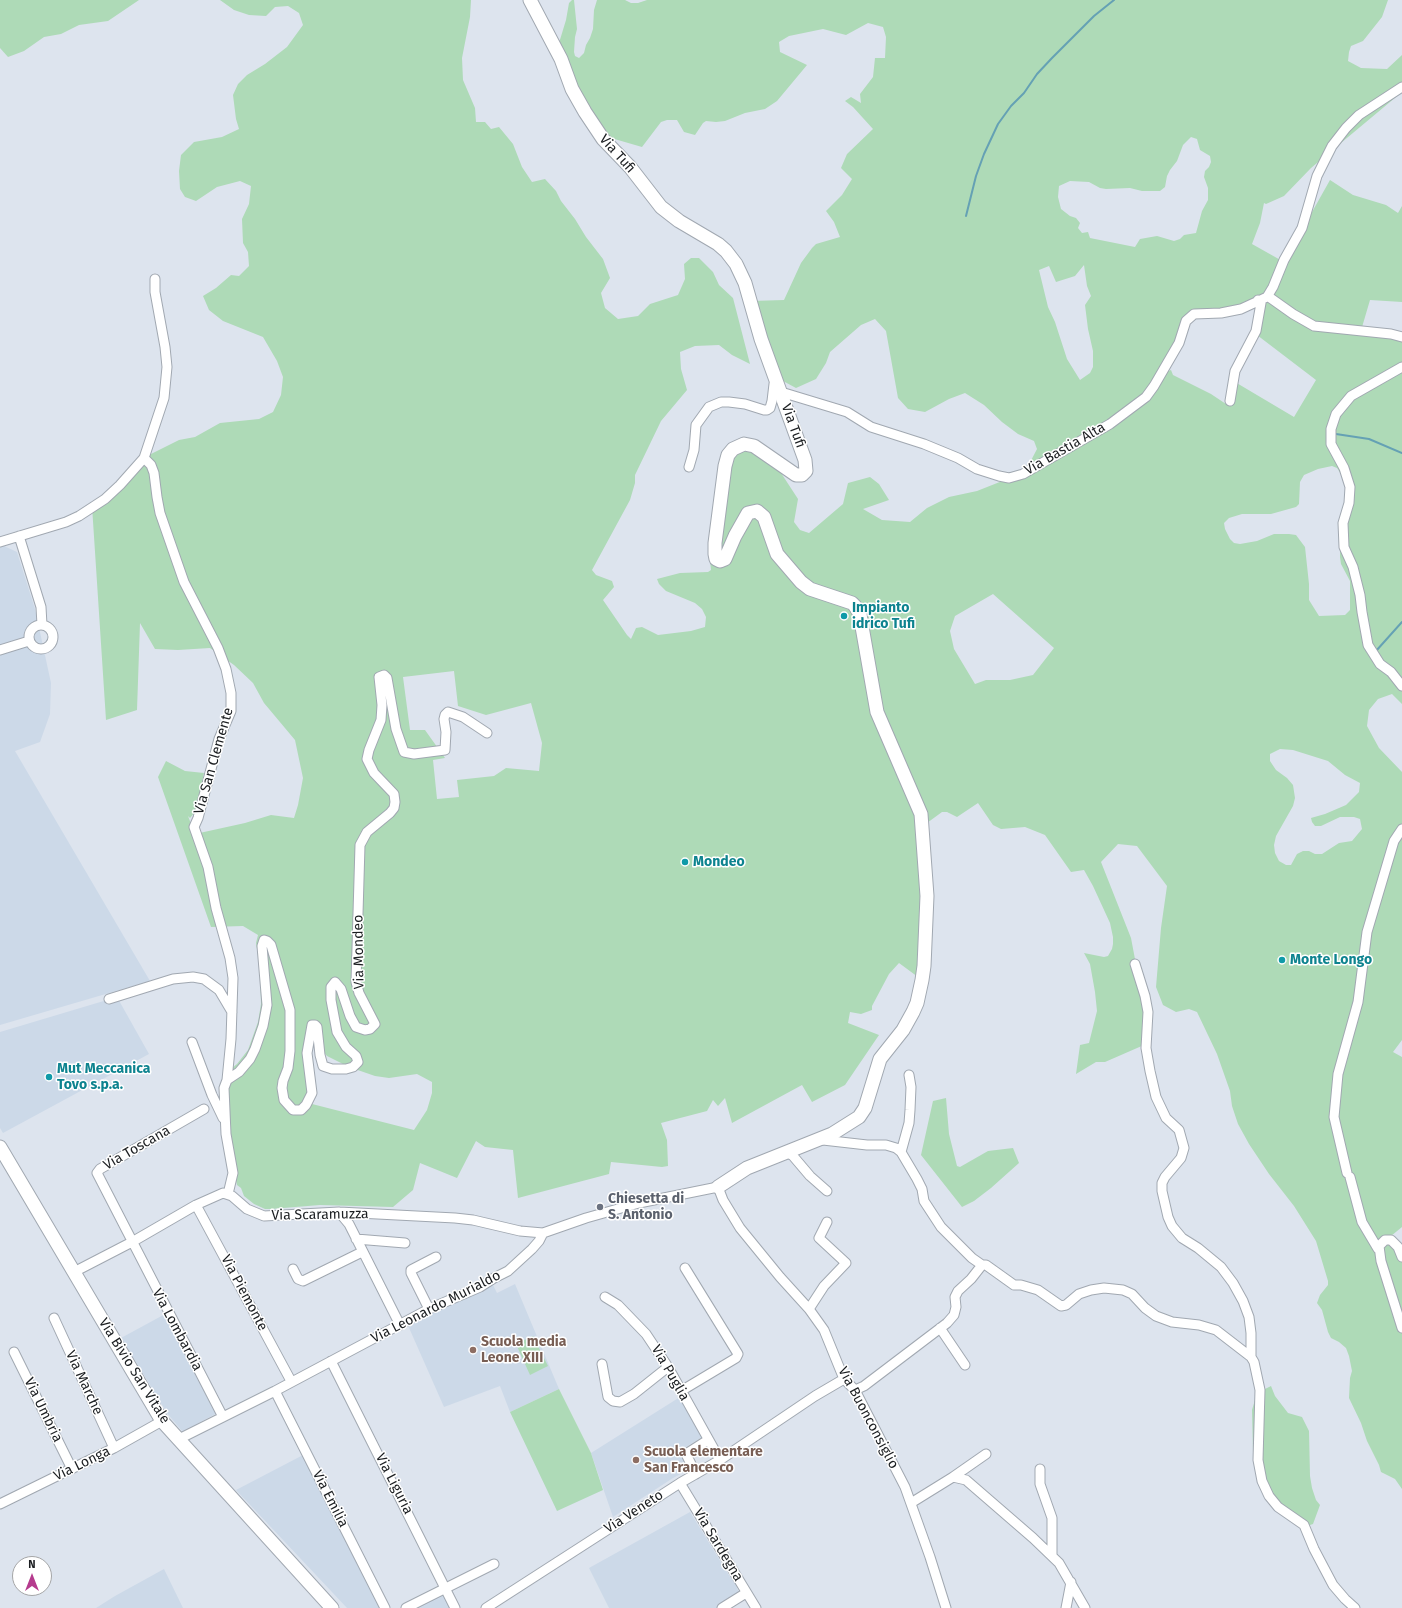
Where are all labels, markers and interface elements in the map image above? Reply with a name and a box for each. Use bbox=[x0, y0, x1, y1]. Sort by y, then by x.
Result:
street label: Via Tufi bbox=[595, 131, 639, 177]
street label: Via Tufi bbox=[777, 402, 809, 450]
street label: Via Bastia Alta bbox=[1022, 419, 1108, 479]
place label: Impianto idrico Tufi bbox=[852, 600, 915, 632]
marker: Impianto idrico Tufi bbox=[839, 611, 849, 621]
street label: Via San Clemente bbox=[191, 706, 237, 816]
place label: Mondeo bbox=[693, 854, 745, 870]
marker: Mondeo bbox=[680, 857, 690, 867]
street label: Via Mondeo bbox=[350, 915, 368, 989]
place label: Monte Longo bbox=[1290, 952, 1372, 968]
marker: Monte Longo bbox=[1277, 955, 1287, 965]
place label: Mut Meccanica Tovo s.p.a. bbox=[57, 1061, 150, 1094]
marker: Mut Meccanica Tovo s.p.a. bbox=[44, 1072, 54, 1082]
street label: Via Toscana bbox=[101, 1122, 173, 1174]
place label: Chiesetta di S. Antonio bbox=[608, 1191, 684, 1224]
marker: Chiesetta di S. Antonio bbox=[595, 1202, 605, 1212]
street label: Via Scaramuzza bbox=[271, 1206, 369, 1224]
street label: Via Piemonte bbox=[217, 1252, 271, 1334]
street label: Via Leonardo Murialdo bbox=[368, 1267, 504, 1347]
street label: Via Lombardia bbox=[148, 1286, 206, 1374]
street label: Via Bivio San Vitale bbox=[95, 1315, 173, 1427]
place label: Scuola media Leone XIII bbox=[481, 1334, 566, 1366]
street label: Via Puglia bbox=[647, 1342, 693, 1404]
marker: Scuola media Leone XIII bbox=[468, 1345, 478, 1355]
street label: Via Marche bbox=[62, 1348, 106, 1418]
street label: Via Buonconsiglio bbox=[834, 1364, 902, 1472]
street label: Via Umbria bbox=[20, 1375, 66, 1445]
street label: Via Longa bbox=[51, 1443, 113, 1485]
place label: Scuola elementare San Francesco bbox=[644, 1444, 763, 1476]
street label: Via Liguria bbox=[371, 1451, 417, 1517]
marker: Scuola elementare San Francesco bbox=[631, 1455, 641, 1465]
street label: Via Emilia bbox=[308, 1468, 352, 1530]
street label: Via Veneto bbox=[601, 1487, 667, 1537]
street label: Via Sardegna bbox=[690, 1505, 746, 1585]
north arrow bbox=[12, 1556, 52, 1596]
text: N bbox=[28, 1558, 36, 1571]

